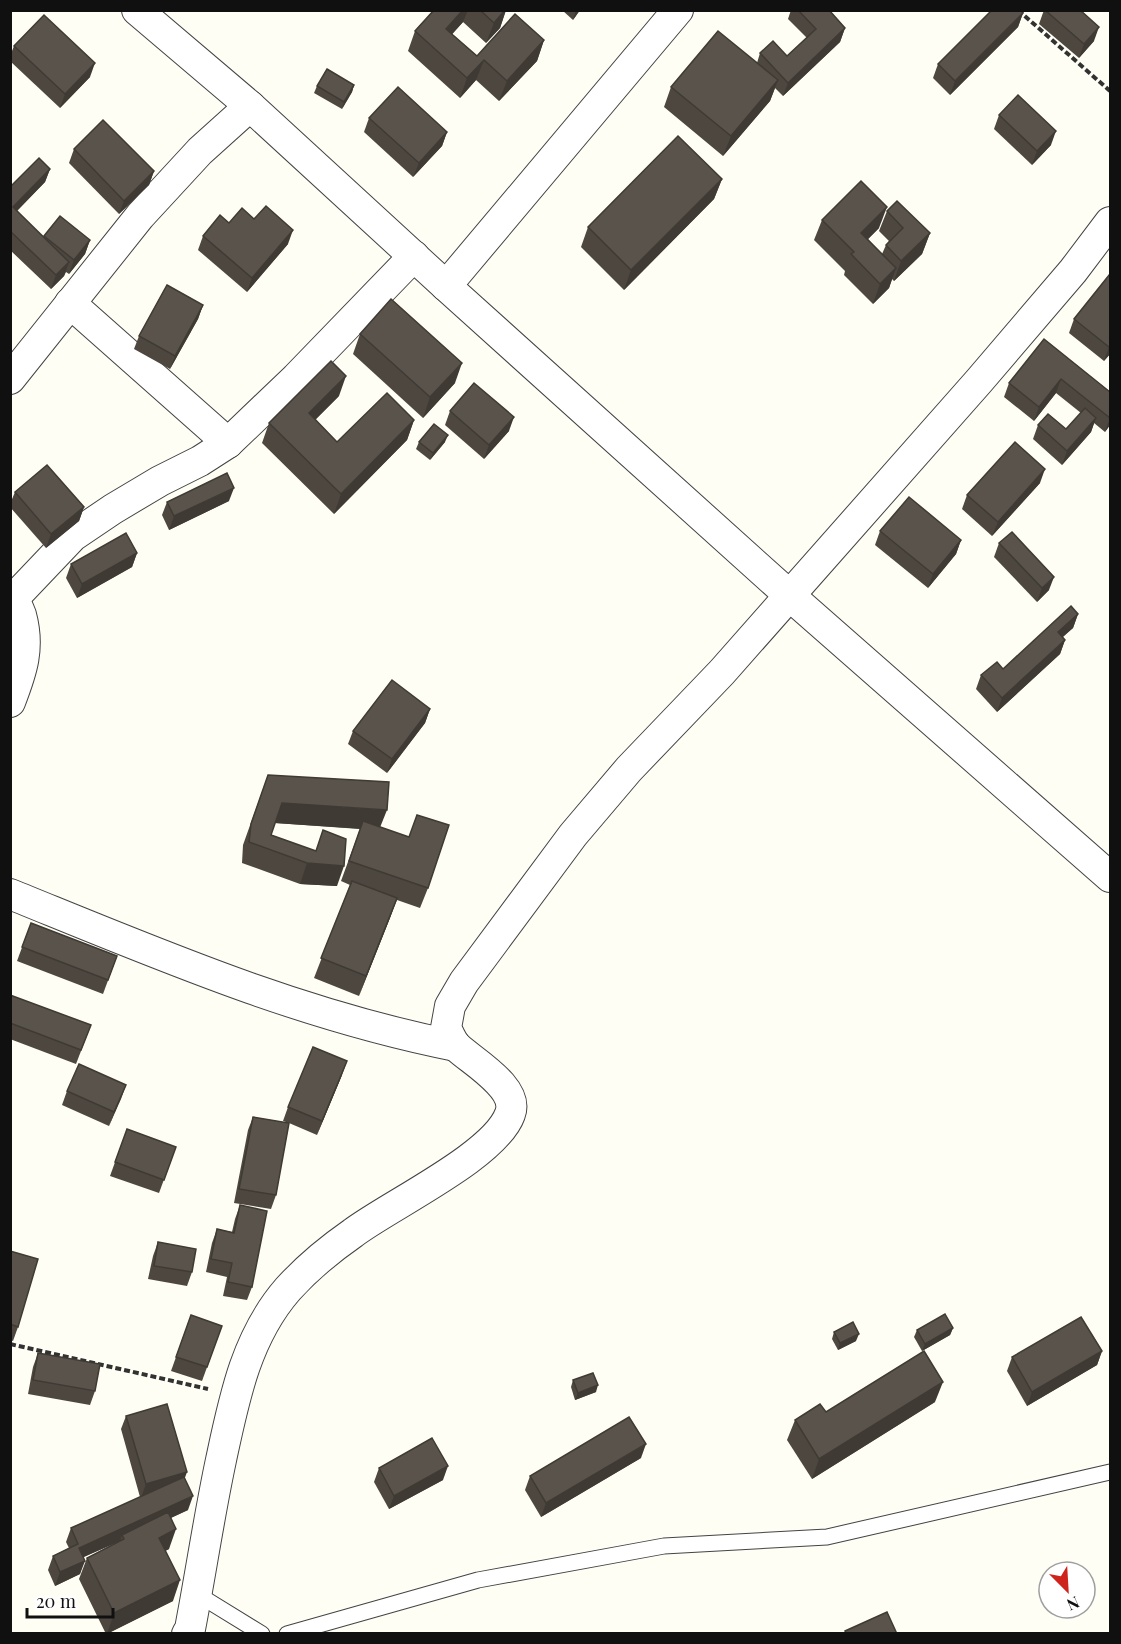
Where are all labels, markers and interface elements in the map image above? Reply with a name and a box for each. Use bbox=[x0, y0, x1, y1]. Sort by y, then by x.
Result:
north arrow bbox=[1037, 1560, 1097, 1620]
scale bar bbox=[27, 1581, 112, 1619]
text: 20 m bbox=[36, 1589, 76, 1613]
text: N bbox=[1063, 1592, 1083, 1616]

